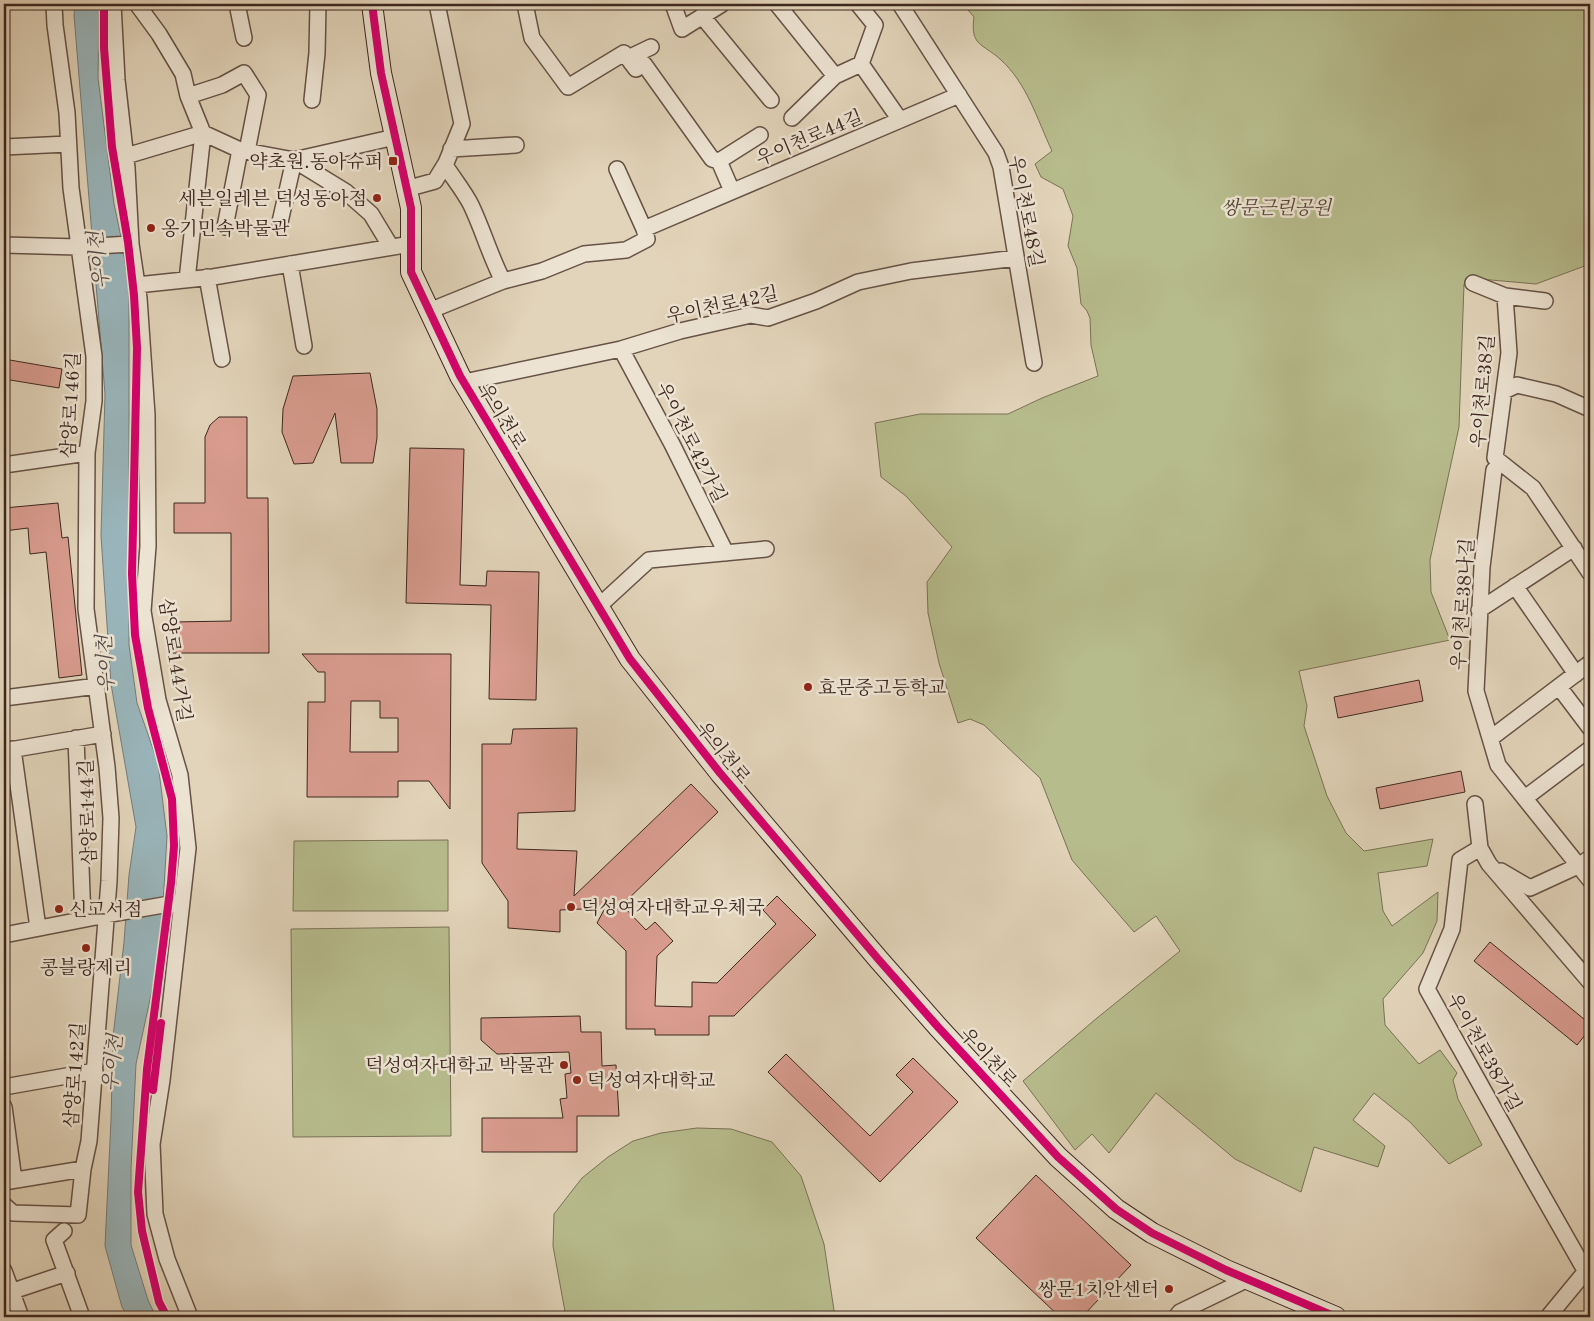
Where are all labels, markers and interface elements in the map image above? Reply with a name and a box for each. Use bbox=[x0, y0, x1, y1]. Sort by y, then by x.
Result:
street label: 우이천로44길 bbox=[753, 106, 866, 170]
place label: 약초원.동아슈퍼 bbox=[249, 152, 383, 173]
street label: 우이천로48길 bbox=[1004, 153, 1047, 269]
marker: 약초원.동아슈퍼 bbox=[387, 155, 399, 167]
place label: 세븐일레븐 덕성동아점 bbox=[178, 188, 367, 210]
marker: 세븐일레븐 덕성동아점 bbox=[371, 192, 383, 204]
park label: 쌍문근린공원 bbox=[1221, 197, 1333, 219]
place label: 옹기민속박물관 bbox=[161, 219, 290, 240]
marker: 옹기민속박물관 bbox=[145, 222, 157, 234]
water label: 우이천 bbox=[83, 228, 113, 290]
street label: 우이천로42길 bbox=[664, 283, 780, 328]
street label: 우이천로38길 bbox=[1468, 334, 1499, 449]
street label: 삼양로146길 bbox=[58, 351, 85, 459]
street label: 우이천로42가길 bbox=[651, 379, 730, 506]
street label: 우이천로 bbox=[474, 380, 530, 454]
street label: 우이천로38나길 bbox=[1448, 537, 1479, 671]
street label: 삼양로144가길 bbox=[154, 597, 195, 724]
water label: 우이천 bbox=[92, 633, 119, 694]
place label: 효문중고등학교 bbox=[818, 678, 946, 699]
marker: 효문중고등학교 bbox=[802, 681, 814, 693]
street label: 우이천로 bbox=[692, 718, 754, 788]
street label: 삼양로144길 bbox=[76, 758, 101, 866]
place label: 덕성여자대학교우체국 bbox=[581, 898, 765, 919]
place label: 신고서점 bbox=[69, 900, 142, 921]
marker: 덕성여자대학교우체국 bbox=[565, 901, 577, 913]
marker: 신고서점 bbox=[53, 903, 65, 915]
marker: 콩블랑제리 bbox=[80, 942, 92, 954]
place label: 콩블랑제리 bbox=[40, 957, 132, 979]
street label: 우이천로38가길 bbox=[1442, 990, 1525, 1116]
street label: 삼양로142길 bbox=[61, 1021, 90, 1129]
street label: 우이천로 bbox=[955, 1024, 1021, 1092]
water label: 우이천 bbox=[98, 1031, 127, 1093]
place label: 덕성여자대학교 박물관 bbox=[365, 1056, 555, 1077]
marker: 덕성여자대학교 박물관 bbox=[558, 1059, 570, 1071]
place label: 덕성여자대학교 bbox=[587, 1071, 715, 1092]
marker: 덕성여자대학교 bbox=[571, 1074, 583, 1086]
place label: 쌍문1치안센터 bbox=[1038, 1280, 1159, 1301]
marker: 쌍문1치안센터 bbox=[1163, 1283, 1175, 1295]

